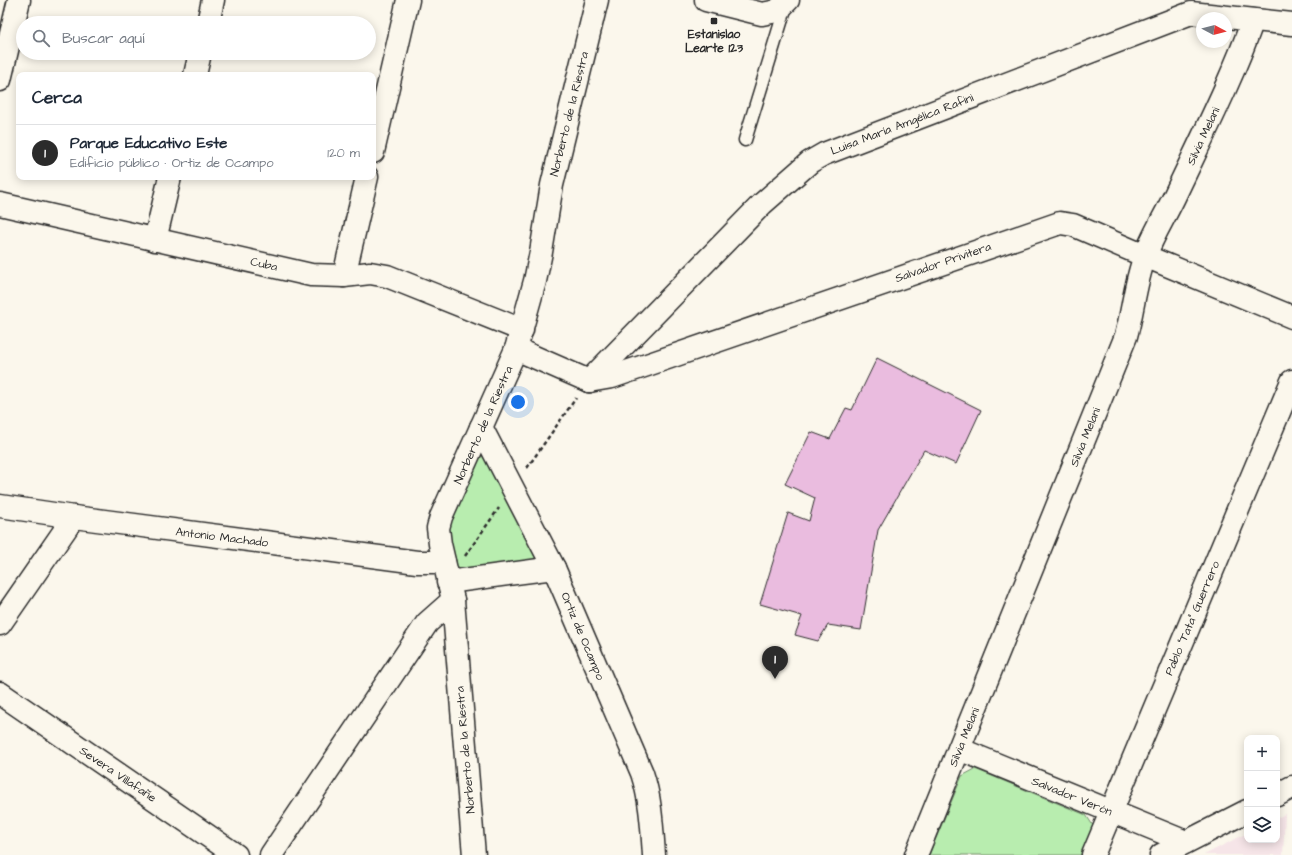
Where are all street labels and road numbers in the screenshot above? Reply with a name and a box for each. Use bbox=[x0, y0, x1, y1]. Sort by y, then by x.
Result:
street label: Norberto de la Riestra bbox=[546, 50, 593, 178]
street label: Luisa María Amgélica Rafini bbox=[828, 89, 977, 161]
street label: Silvia Melani bbox=[1183, 104, 1224, 168]
street label: Salvador Privitera bbox=[893, 238, 993, 287]
street label: Cuba bbox=[249, 253, 279, 276]
street label: Norberto de la Riestra bbox=[450, 363, 517, 487]
street label: Silvia Melani bbox=[1066, 405, 1105, 469]
street label: Antonio Machado bbox=[175, 523, 269, 552]
street label: Pablo "Tata" Guerrero bbox=[1161, 558, 1224, 678]
street label: Ortiz de Ocampo bbox=[556, 590, 609, 683]
street label: Norberto de la Riestra bbox=[451, 686, 480, 814]
street label: Silvia Melani bbox=[945, 705, 984, 769]
street label: Severa Villafañe bbox=[76, 742, 160, 807]
street label: Salvador Verón bbox=[1029, 773, 1115, 820]

